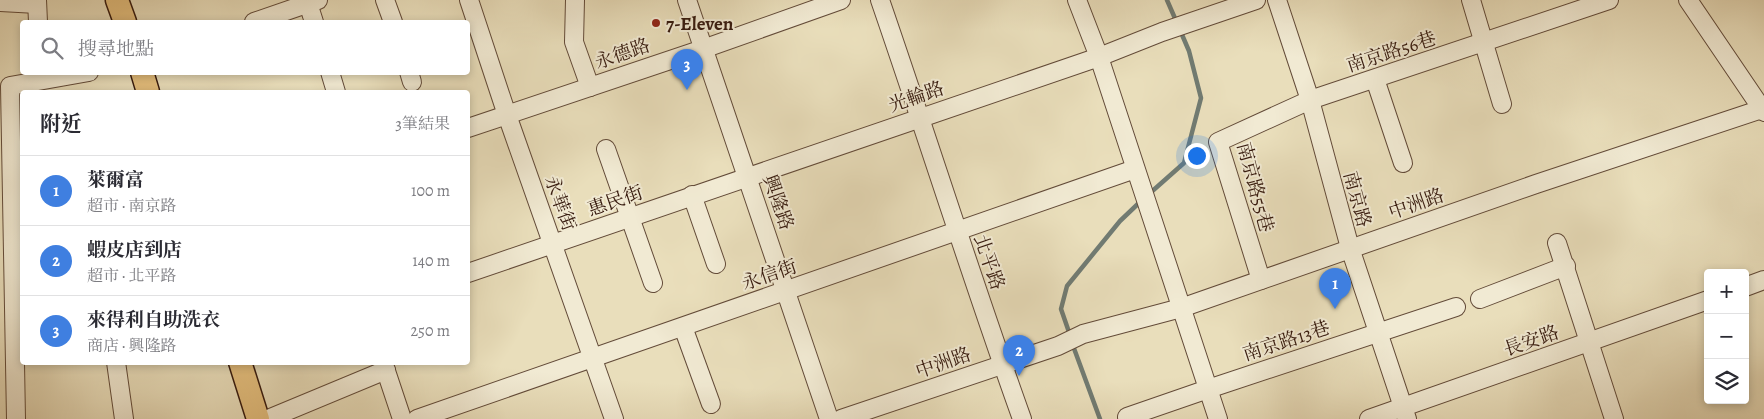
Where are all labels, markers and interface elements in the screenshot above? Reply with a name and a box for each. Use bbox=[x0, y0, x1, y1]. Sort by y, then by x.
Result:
place label: 7-Eleven bbox=[666, 11, 734, 37]
marker: 7-Eleven bbox=[650, 17, 662, 29]
search box bbox=[20, 20, 470, 75]
street label: 南京路56巷 bbox=[1343, 25, 1440, 79]
street label: 永德路 bbox=[591, 32, 654, 76]
icon: search bbox=[38, 34, 66, 62]
text: 搜尋地點 bbox=[78, 36, 154, 62]
pin: 3 bbox=[671, 49, 703, 90]
street label: 光輪路 bbox=[885, 75, 948, 119]
text: 附近 bbox=[40, 110, 82, 138]
text: 3筆結果 bbox=[395, 113, 450, 135]
street label: 南京路55巷 bbox=[1231, 139, 1280, 235]
your location bbox=[1184, 143, 1210, 169]
text: 萊爾富 bbox=[87, 167, 144, 193]
street label: 南京路 bbox=[1337, 168, 1377, 230]
street label: 興隆路 bbox=[756, 171, 800, 234]
street label: 永華街 bbox=[538, 172, 582, 235]
street label: 惠民街 bbox=[584, 179, 647, 223]
text: 1 bbox=[53, 180, 59, 202]
text: 100 m bbox=[411, 180, 450, 202]
street label: 中洲路 bbox=[1385, 182, 1448, 226]
text: 超市 · 南京路 bbox=[87, 195, 177, 217]
street label: 北平路 bbox=[967, 231, 1011, 294]
text: 蝦皮店到店 bbox=[87, 237, 182, 263]
text: 2 bbox=[52, 250, 60, 272]
text: 140 m bbox=[412, 250, 450, 272]
street label: 永信街 bbox=[738, 253, 801, 297]
text: 超市 · 北平路 bbox=[87, 265, 177, 287]
pin: 1 bbox=[1319, 268, 1351, 309]
map controls bbox=[1704, 269, 1749, 404]
button: + bbox=[1704, 269, 1749, 314]
text: 來得利自助洗衣 bbox=[87, 307, 220, 333]
button: − bbox=[1704, 314, 1749, 359]
street label: 南京路13巷 bbox=[1239, 315, 1333, 367]
street label: 長安路 bbox=[1500, 319, 1563, 363]
text: 3 bbox=[53, 320, 59, 342]
text: 250 m bbox=[411, 320, 450, 342]
text: 商店 · 興隆路 bbox=[87, 335, 177, 357]
pin: 2 bbox=[1003, 335, 1035, 376]
street label: 中洲路 bbox=[912, 341, 975, 385]
button: layers bbox=[1704, 359, 1749, 404]

